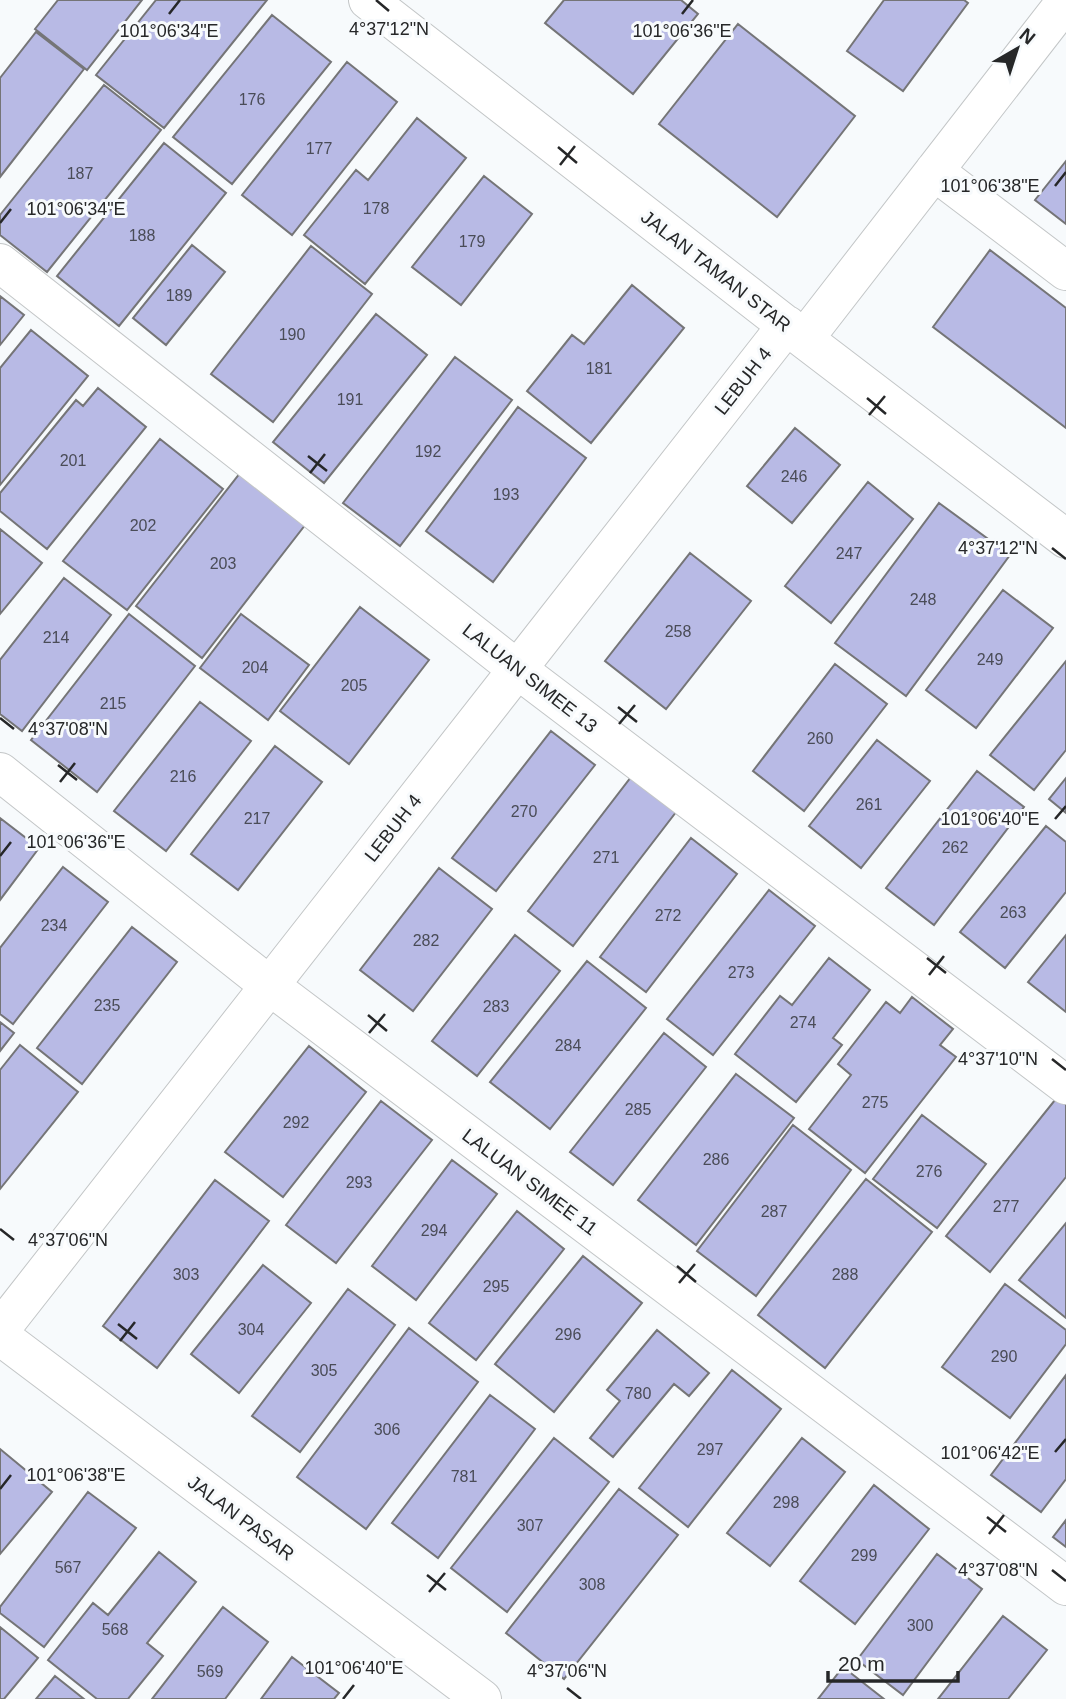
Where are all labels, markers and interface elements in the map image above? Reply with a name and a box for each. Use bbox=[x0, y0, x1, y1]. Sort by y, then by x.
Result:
north arrow bbox=[982, 14, 1052, 84]
text: 4°37'12"N bbox=[349, 19, 429, 39]
text: 101°06'34"E bbox=[119, 21, 219, 41]
text: 101°06'36"E bbox=[632, 21, 732, 41]
text: N bbox=[1015, 24, 1039, 49]
house number: 176 bbox=[239, 91, 265, 108]
house number: 177 bbox=[306, 140, 332, 157]
house number: 187 bbox=[67, 165, 93, 182]
text: 101°06'38"E bbox=[940, 176, 1040, 196]
text: 101°06'34"E bbox=[26, 199, 126, 219]
house number: 178 bbox=[363, 200, 389, 217]
street label: JALAN TAMAN STAR bbox=[637, 206, 795, 336]
house number: 188 bbox=[129, 227, 155, 244]
house number: 179 bbox=[459, 233, 485, 250]
house number: 189 bbox=[166, 287, 192, 304]
house number: 190 bbox=[279, 326, 305, 343]
street label: LEBUH 4 bbox=[710, 343, 776, 419]
house number: 181 bbox=[586, 360, 612, 377]
house number: 191 bbox=[337, 391, 363, 408]
house number: 192 bbox=[415, 443, 441, 460]
house number: 201 bbox=[60, 452, 86, 469]
house number: 246 bbox=[781, 468, 807, 485]
house number: 193 bbox=[493, 486, 519, 503]
house number: 202 bbox=[130, 517, 156, 534]
text: 4°37'12"N bbox=[958, 538, 1038, 558]
house number: 247 bbox=[836, 545, 862, 562]
house number: 203 bbox=[210, 555, 236, 572]
house number: 248 bbox=[910, 591, 936, 608]
street label: LALUAN SIMEE 13 bbox=[459, 619, 601, 737]
house number: 258 bbox=[665, 623, 691, 640]
house number: 214 bbox=[43, 629, 69, 646]
house number: 249 bbox=[977, 651, 1003, 668]
house number: 204 bbox=[242, 659, 268, 676]
house number: 205 bbox=[341, 677, 367, 694]
house number: 215 bbox=[100, 695, 126, 712]
text: 4°37'08"N bbox=[28, 719, 108, 739]
house number: 260 bbox=[807, 730, 833, 747]
house number: 216 bbox=[170, 768, 196, 785]
street label: LEBUH 4 bbox=[360, 790, 426, 866]
house number: 261 bbox=[856, 796, 882, 813]
house number: 270 bbox=[511, 803, 537, 820]
text: 101°06'40"E bbox=[940, 809, 1040, 829]
house number: 217 bbox=[244, 810, 270, 827]
text: 101°06'36"E bbox=[26, 832, 126, 852]
house number: 262 bbox=[942, 839, 968, 856]
house number: 271 bbox=[593, 849, 619, 866]
house number: 263 bbox=[1000, 904, 1026, 921]
house number: 272 bbox=[655, 907, 681, 924]
house number: 234 bbox=[41, 917, 67, 934]
house number: 282 bbox=[413, 932, 439, 949]
house number: 273 bbox=[728, 964, 754, 981]
house number: 235 bbox=[94, 997, 120, 1014]
house number: 283 bbox=[483, 998, 509, 1015]
house number: 274 bbox=[790, 1014, 816, 1031]
house number: 284 bbox=[555, 1037, 581, 1054]
text: 4°37'10"N bbox=[958, 1049, 1038, 1069]
house number: 275 bbox=[862, 1094, 888, 1111]
house number: 285 bbox=[625, 1101, 651, 1118]
house number: 292 bbox=[283, 1114, 309, 1131]
street label: LALUAN SIMEE 11 bbox=[458, 1124, 602, 1240]
house number: 286 bbox=[703, 1151, 729, 1168]
house number: 276 bbox=[916, 1163, 942, 1180]
house number: 293 bbox=[346, 1174, 372, 1191]
house number: 277 bbox=[993, 1198, 1019, 1215]
house number: 287 bbox=[761, 1203, 787, 1220]
house number: 294 bbox=[421, 1222, 447, 1239]
text: 4°37'06"N bbox=[28, 1230, 108, 1250]
house number: 303 bbox=[173, 1266, 199, 1283]
house number: 288 bbox=[832, 1266, 858, 1283]
house number: 295 bbox=[483, 1278, 509, 1295]
house number: 304 bbox=[238, 1321, 264, 1338]
house number: 296 bbox=[555, 1326, 581, 1343]
house number: 290 bbox=[991, 1348, 1017, 1365]
house number: 305 bbox=[311, 1362, 337, 1379]
house number: 780 bbox=[625, 1385, 651, 1402]
house number: 306 bbox=[374, 1421, 400, 1438]
house number: 297 bbox=[697, 1441, 723, 1458]
text: 101°06'42"E bbox=[940, 1443, 1040, 1463]
text: 101°06'38"E bbox=[26, 1465, 126, 1485]
house number: 781 bbox=[451, 1468, 477, 1485]
street label: JALAN PASAR bbox=[184, 1471, 298, 1565]
house number: 298 bbox=[773, 1494, 799, 1511]
house number: 307 bbox=[517, 1517, 543, 1534]
house number: 299 bbox=[851, 1547, 877, 1564]
house number: 567 bbox=[55, 1559, 81, 1576]
text: 4°37'08"N bbox=[958, 1560, 1038, 1580]
house number: 308 bbox=[579, 1576, 605, 1593]
house number: 300 bbox=[907, 1617, 933, 1634]
house number: 568 bbox=[102, 1621, 128, 1638]
scale bar bbox=[828, 1640, 958, 1684]
text: 20 m bbox=[838, 1652, 885, 1675]
text: 101°06'40"E bbox=[304, 1658, 404, 1678]
text: 4°37'06"N bbox=[527, 1661, 607, 1681]
house number: 569 bbox=[197, 1663, 223, 1680]

